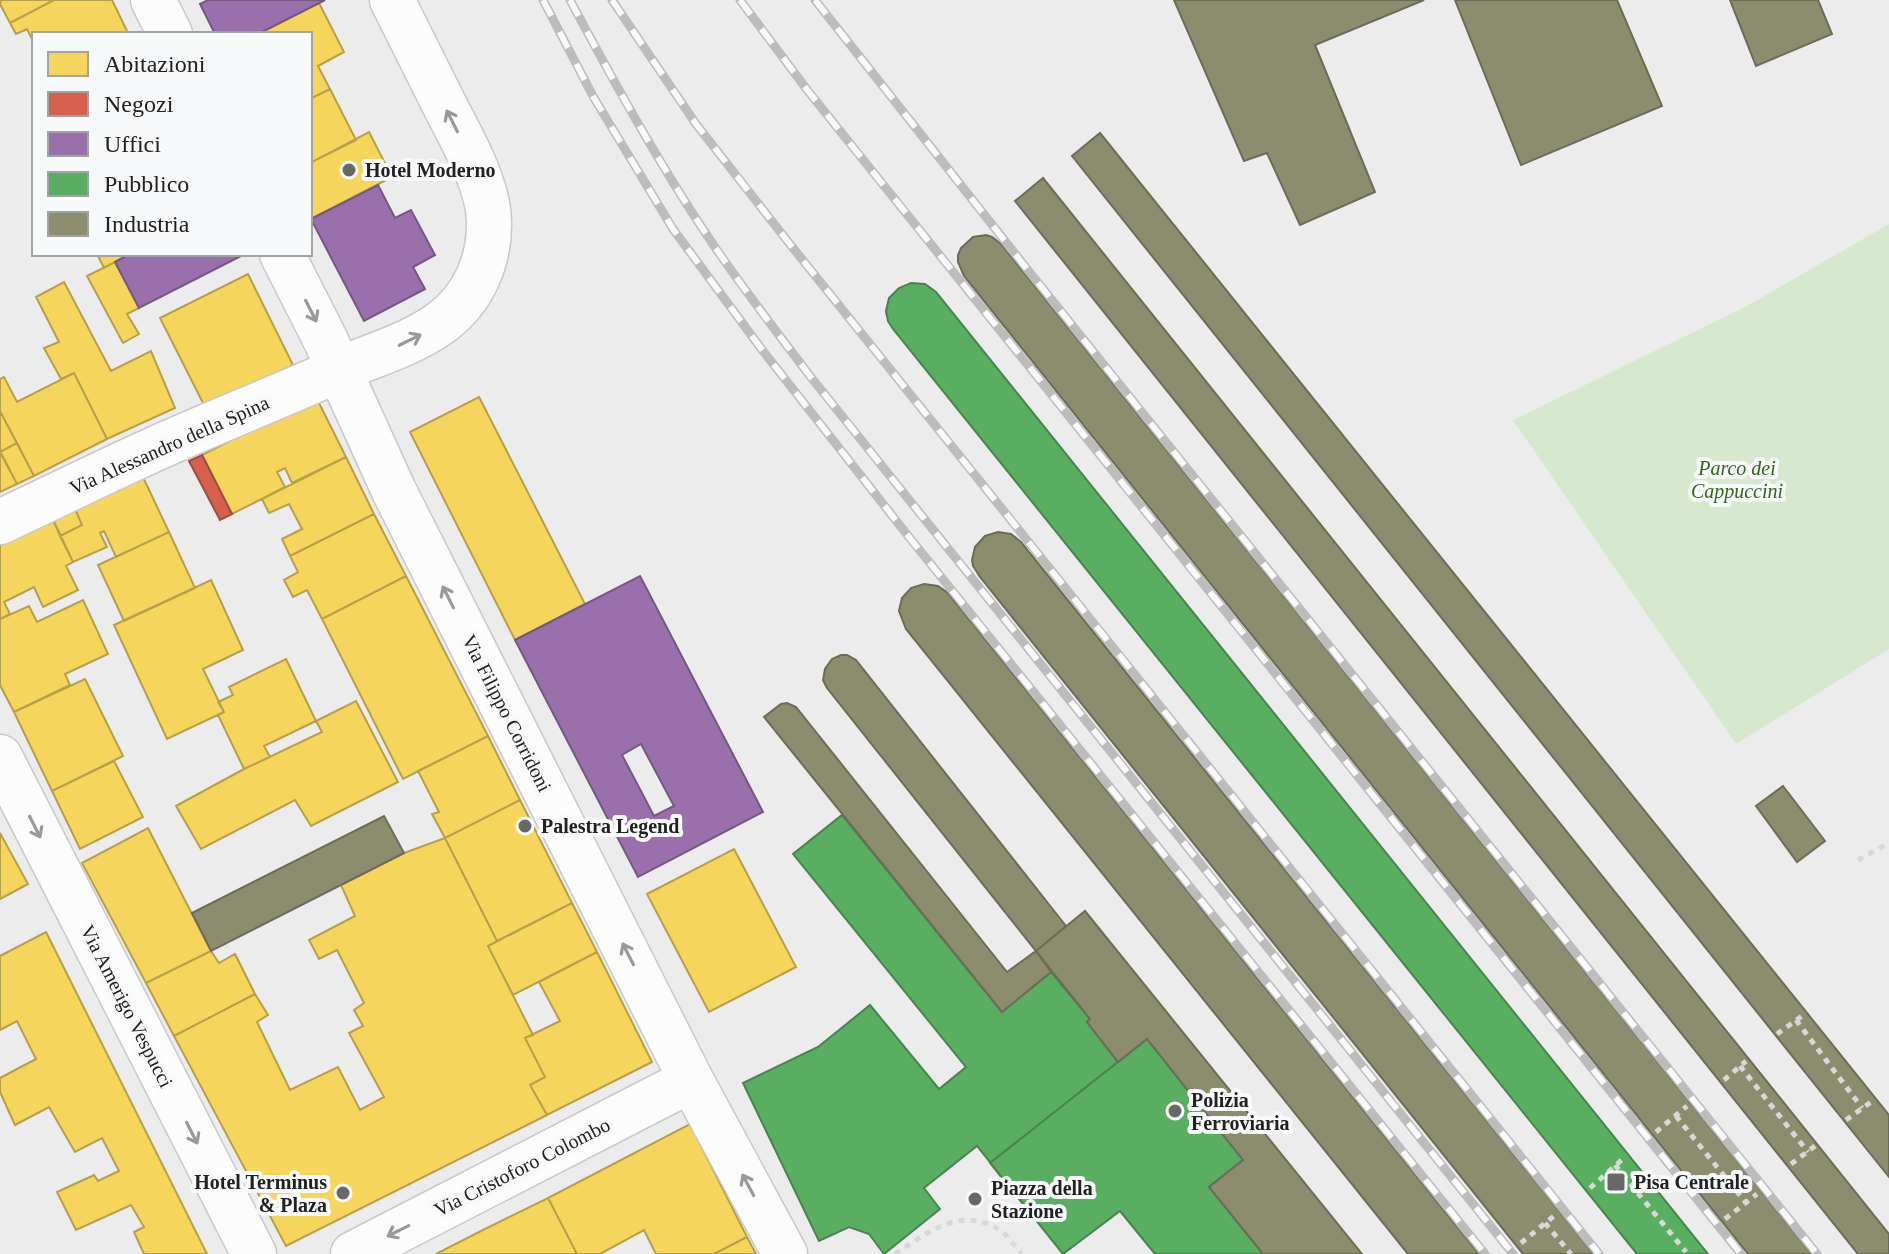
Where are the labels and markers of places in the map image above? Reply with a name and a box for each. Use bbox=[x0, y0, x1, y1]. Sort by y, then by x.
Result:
place label: Hotel Moderno bbox=[365, 159, 496, 181]
marker: Hotel Moderno bbox=[340, 161, 358, 179]
place label: Palestra Legend bbox=[541, 815, 679, 838]
marker: Palestra Legend bbox=[516, 817, 534, 835]
place label: Polizia Ferroviaria bbox=[1191, 1089, 1289, 1134]
marker: Polizia Ferroviaria bbox=[1166, 1102, 1184, 1120]
place label: Hotel Terminus & Plaza bbox=[194, 1171, 327, 1216]
marker: Pisa Centrale bbox=[1605, 1171, 1627, 1193]
place label: Pisa Centrale bbox=[1634, 1171, 1749, 1193]
place label: Piazza della Stazione bbox=[991, 1177, 1093, 1222]
marker: Hotel Terminus & Plaza bbox=[334, 1184, 352, 1202]
marker: Piazza della Stazione bbox=[966, 1190, 984, 1208]

